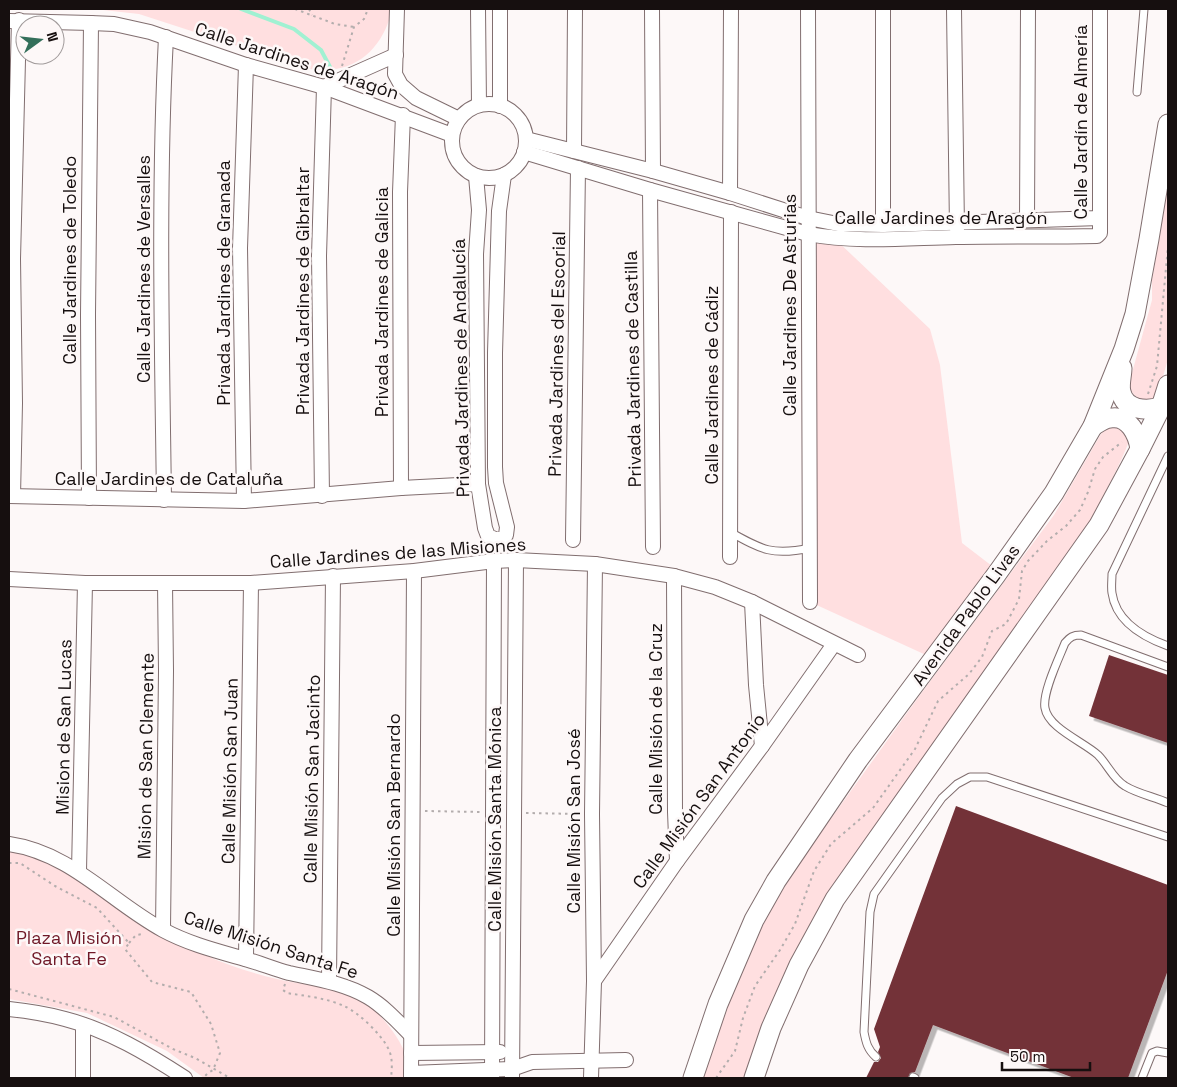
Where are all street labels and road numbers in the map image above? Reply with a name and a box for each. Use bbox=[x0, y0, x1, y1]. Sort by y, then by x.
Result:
street label: Calle Jardines de Aragón bbox=[192, 17, 402, 104]
street label: Calle Jardín de Almería bbox=[1069, 25, 1092, 219]
street label: Calle Jardines de Versalles bbox=[132, 155, 155, 383]
street label: Calle Jardines de Toledo bbox=[58, 156, 81, 364]
street label: Privada Jardines de Granada bbox=[212, 160, 235, 406]
street label: Privada Jardines de Gibraltar bbox=[291, 167, 314, 415]
street label: Privada Jardines de Galicia bbox=[370, 187, 393, 417]
street label: Calle Jardines De Asturias bbox=[778, 194, 801, 416]
street label: Calle Jardines de Aragón bbox=[834, 206, 1048, 229]
street label: Privada Jardines del Escorial bbox=[543, 231, 570, 477]
street label: Privada Jardines de Andalucía bbox=[447, 238, 474, 498]
street label: Privada Jardines de Castilla bbox=[619, 250, 646, 488]
street label: Calle Jardines de Cádiz bbox=[700, 286, 723, 484]
street label: Calle Jardines de Cataluña bbox=[55, 467, 283, 490]
street label: Calle Jardines de las Misiones bbox=[269, 532, 527, 573]
street label: Avenida Pablo Livas bbox=[907, 540, 1025, 690]
street label: Calle Misión de la Cruz bbox=[644, 623, 667, 815]
street label: Mision de San Lucas bbox=[50, 639, 77, 815]
street label: Mision de San Clemente bbox=[132, 652, 159, 860]
street label: Calle Misión San Jacinto bbox=[298, 674, 325, 884]
street label: Calle Misión San Juan bbox=[216, 678, 243, 864]
street label: Calle Misión Santa Mónica bbox=[483, 706, 506, 932]
street label: Calle Misión San Antonio bbox=[627, 709, 770, 893]
street label: Calle Misión San Bernardo bbox=[382, 713, 405, 937]
street label: Calle Misión San José bbox=[562, 728, 585, 914]
street label: Calle Misión Santa Fe bbox=[181, 905, 361, 984]

